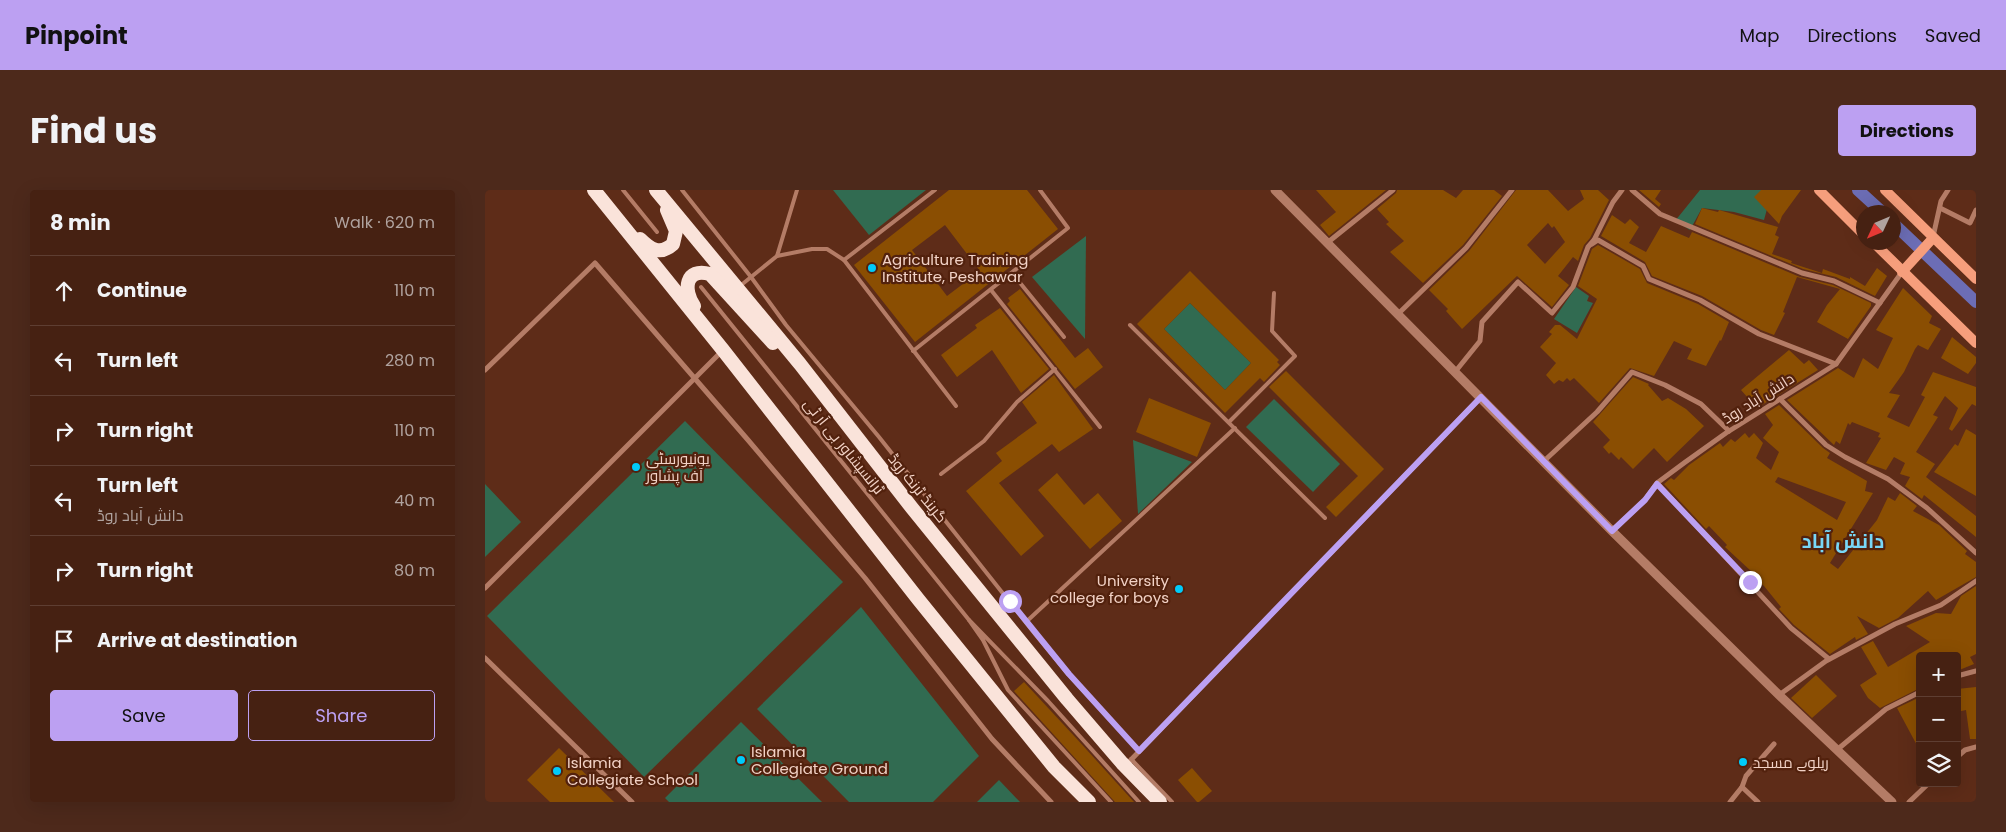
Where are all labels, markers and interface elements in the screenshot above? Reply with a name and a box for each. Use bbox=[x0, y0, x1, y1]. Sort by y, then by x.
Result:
text: Pinpoint bbox=[25, 19, 128, 52]
text: Map bbox=[1740, 23, 1779, 48]
text: Directions bbox=[1807, 23, 1897, 48]
text: Saved bbox=[1925, 23, 1981, 48]
button: Directions bbox=[1838, 105, 1976, 156]
text: Find us bbox=[30, 106, 157, 155]
north arrow bbox=[1856, 205, 1901, 250]
text: 8 min bbox=[50, 208, 111, 237]
text: Walk · 620 m bbox=[334, 211, 435, 234]
place label: Agriculture Training Institute, Peshawar bbox=[882, 249, 1028, 287]
marker: Agriculture Training Institute, Peshawar bbox=[866, 262, 878, 274]
icon: ahead bbox=[50, 277, 78, 305]
text: Continue bbox=[97, 277, 187, 304]
text: 110 m bbox=[394, 279, 435, 302]
icon: left bbox=[50, 347, 78, 375]
text: Turn left bbox=[97, 347, 178, 374]
text: 280 m bbox=[385, 349, 435, 372]
street label: دانش آباد روڈ bbox=[1718, 368, 1798, 428]
street label: ٹرانسپشاور بی آر ٹی bbox=[799, 394, 889, 498]
icon: right bbox=[50, 417, 78, 445]
text: Turn right bbox=[97, 417, 193, 444]
text: 110 m bbox=[394, 419, 435, 442]
place label: یونیورسٹی آف پشاور bbox=[645, 448, 710, 486]
street label: گرینڈ ٹرنک روڈ bbox=[884, 449, 952, 527]
marker: یونیورسٹی آف پشاور bbox=[630, 461, 642, 473]
text: Turn left bbox=[97, 472, 178, 499]
icon: left bbox=[50, 487, 78, 515]
text: 40 m bbox=[394, 489, 435, 512]
text: دانش آباد روڈ bbox=[97, 504, 183, 527]
district label: دانش آباد bbox=[1802, 527, 1884, 555]
icon: right bbox=[50, 557, 78, 585]
text: Turn right bbox=[97, 557, 193, 584]
text: 80 m bbox=[394, 559, 435, 582]
place label: University college for boys bbox=[1050, 570, 1170, 608]
route end bbox=[1739, 571, 1762, 594]
marker: University college for boys bbox=[1173, 583, 1185, 595]
route start bbox=[999, 590, 1022, 613]
icon: arrive bbox=[50, 627, 78, 655]
text: Arrive at destination bbox=[97, 627, 298, 654]
map controls bbox=[1916, 652, 1961, 787]
button: + bbox=[1916, 652, 1961, 697]
button: Save bbox=[50, 690, 238, 741]
button: Share bbox=[248, 690, 435, 741]
button: − bbox=[1916, 697, 1961, 742]
place label: Islamia Collegiate Ground bbox=[751, 741, 888, 779]
button: layers bbox=[1916, 742, 1961, 787]
place label: Islamia Collegiate School bbox=[567, 752, 698, 790]
place label: ریلوے مسجد bbox=[1753, 752, 1829, 773]
marker: Islamia Collegiate Ground bbox=[735, 754, 747, 766]
marker: ریلوے مسجد bbox=[1737, 756, 1749, 768]
marker: Islamia Collegiate School bbox=[551, 765, 563, 777]

